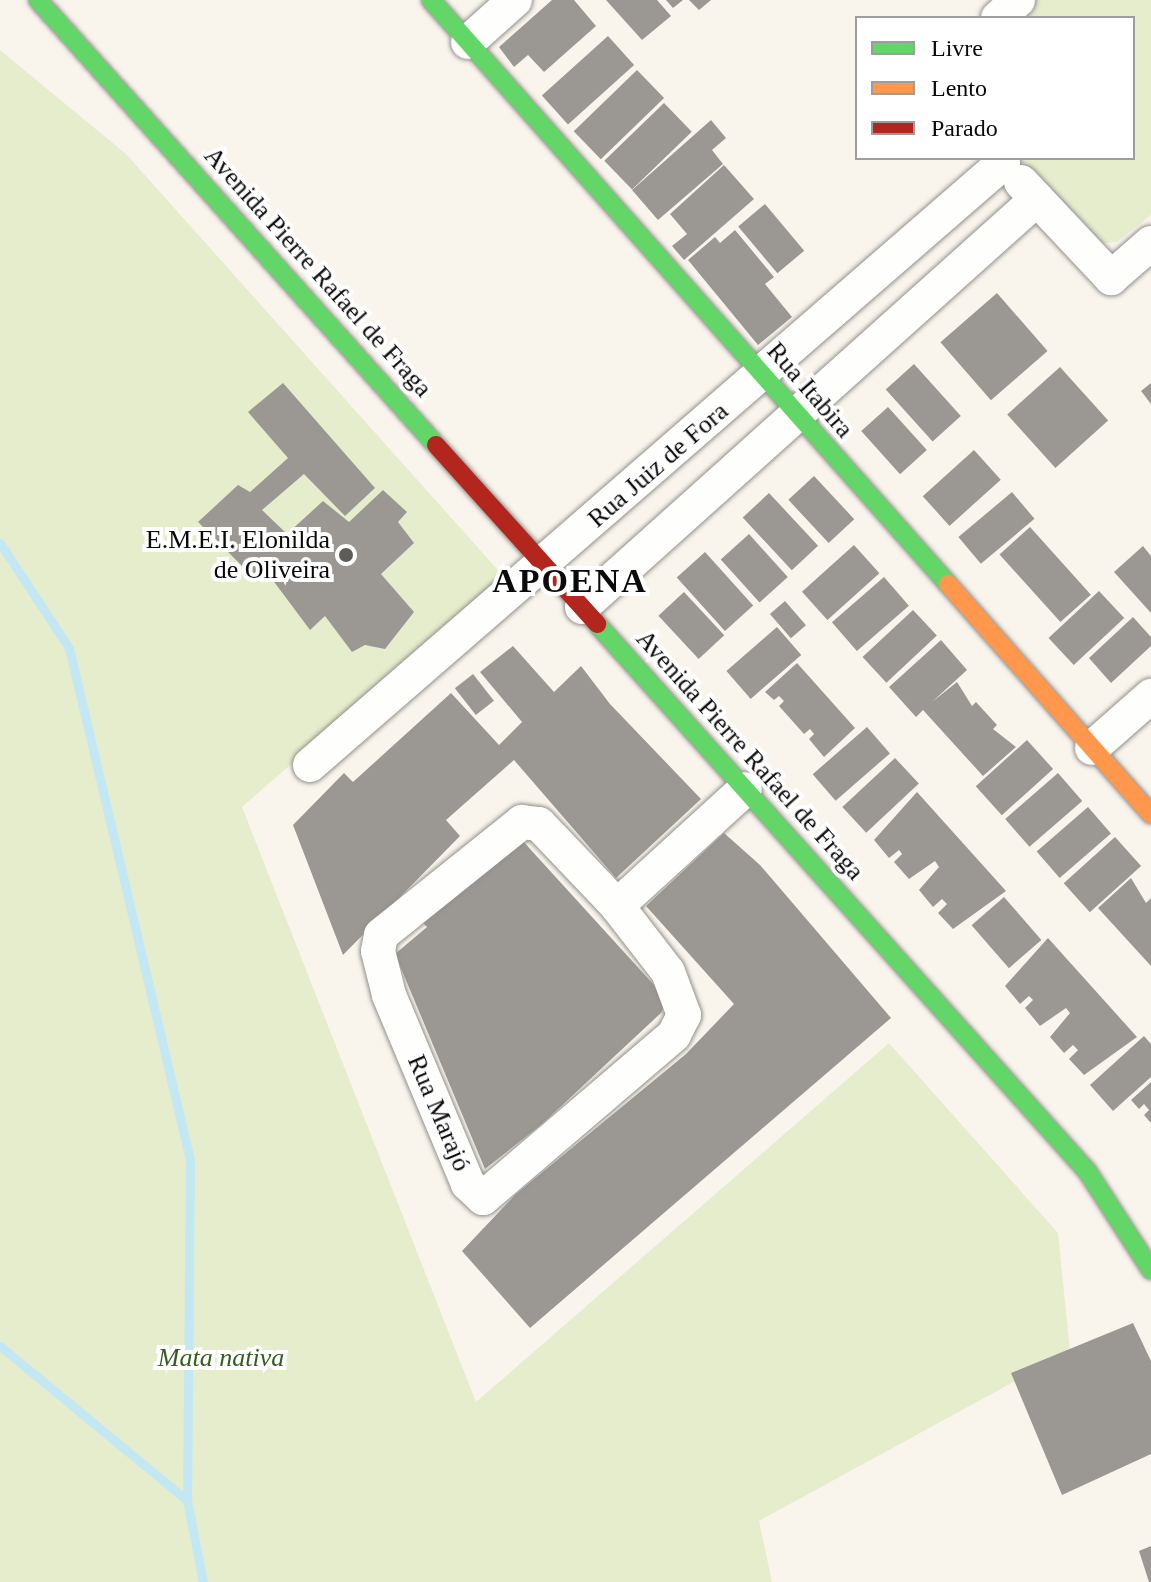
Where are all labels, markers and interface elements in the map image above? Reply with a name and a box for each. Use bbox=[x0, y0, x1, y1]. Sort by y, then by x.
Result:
legend bbox=[855, 16, 1135, 160]
text: Livre bbox=[931, 35, 983, 61]
text: Lento bbox=[931, 75, 987, 101]
text: Parado bbox=[931, 115, 998, 141]
street label: Avenida Pierre Rafael de Fraga bbox=[197, 140, 439, 404]
street label: Rua Itabira bbox=[760, 336, 860, 444]
street label: Rua Juiz de Fora bbox=[582, 396, 734, 534]
place label: E.M.E.I. Elonilda de Oliveira bbox=[146, 524, 330, 586]
marker: E.M.E.I. Elonilda de Oliveira bbox=[337, 546, 355, 564]
district label: APOENA bbox=[492, 561, 648, 601]
street label: Avenida Pierre Rafael de Fraga bbox=[629, 623, 871, 887]
street label: Rua Marajó bbox=[401, 1050, 477, 1176]
park label: Mata nativa bbox=[158, 1342, 284, 1374]

